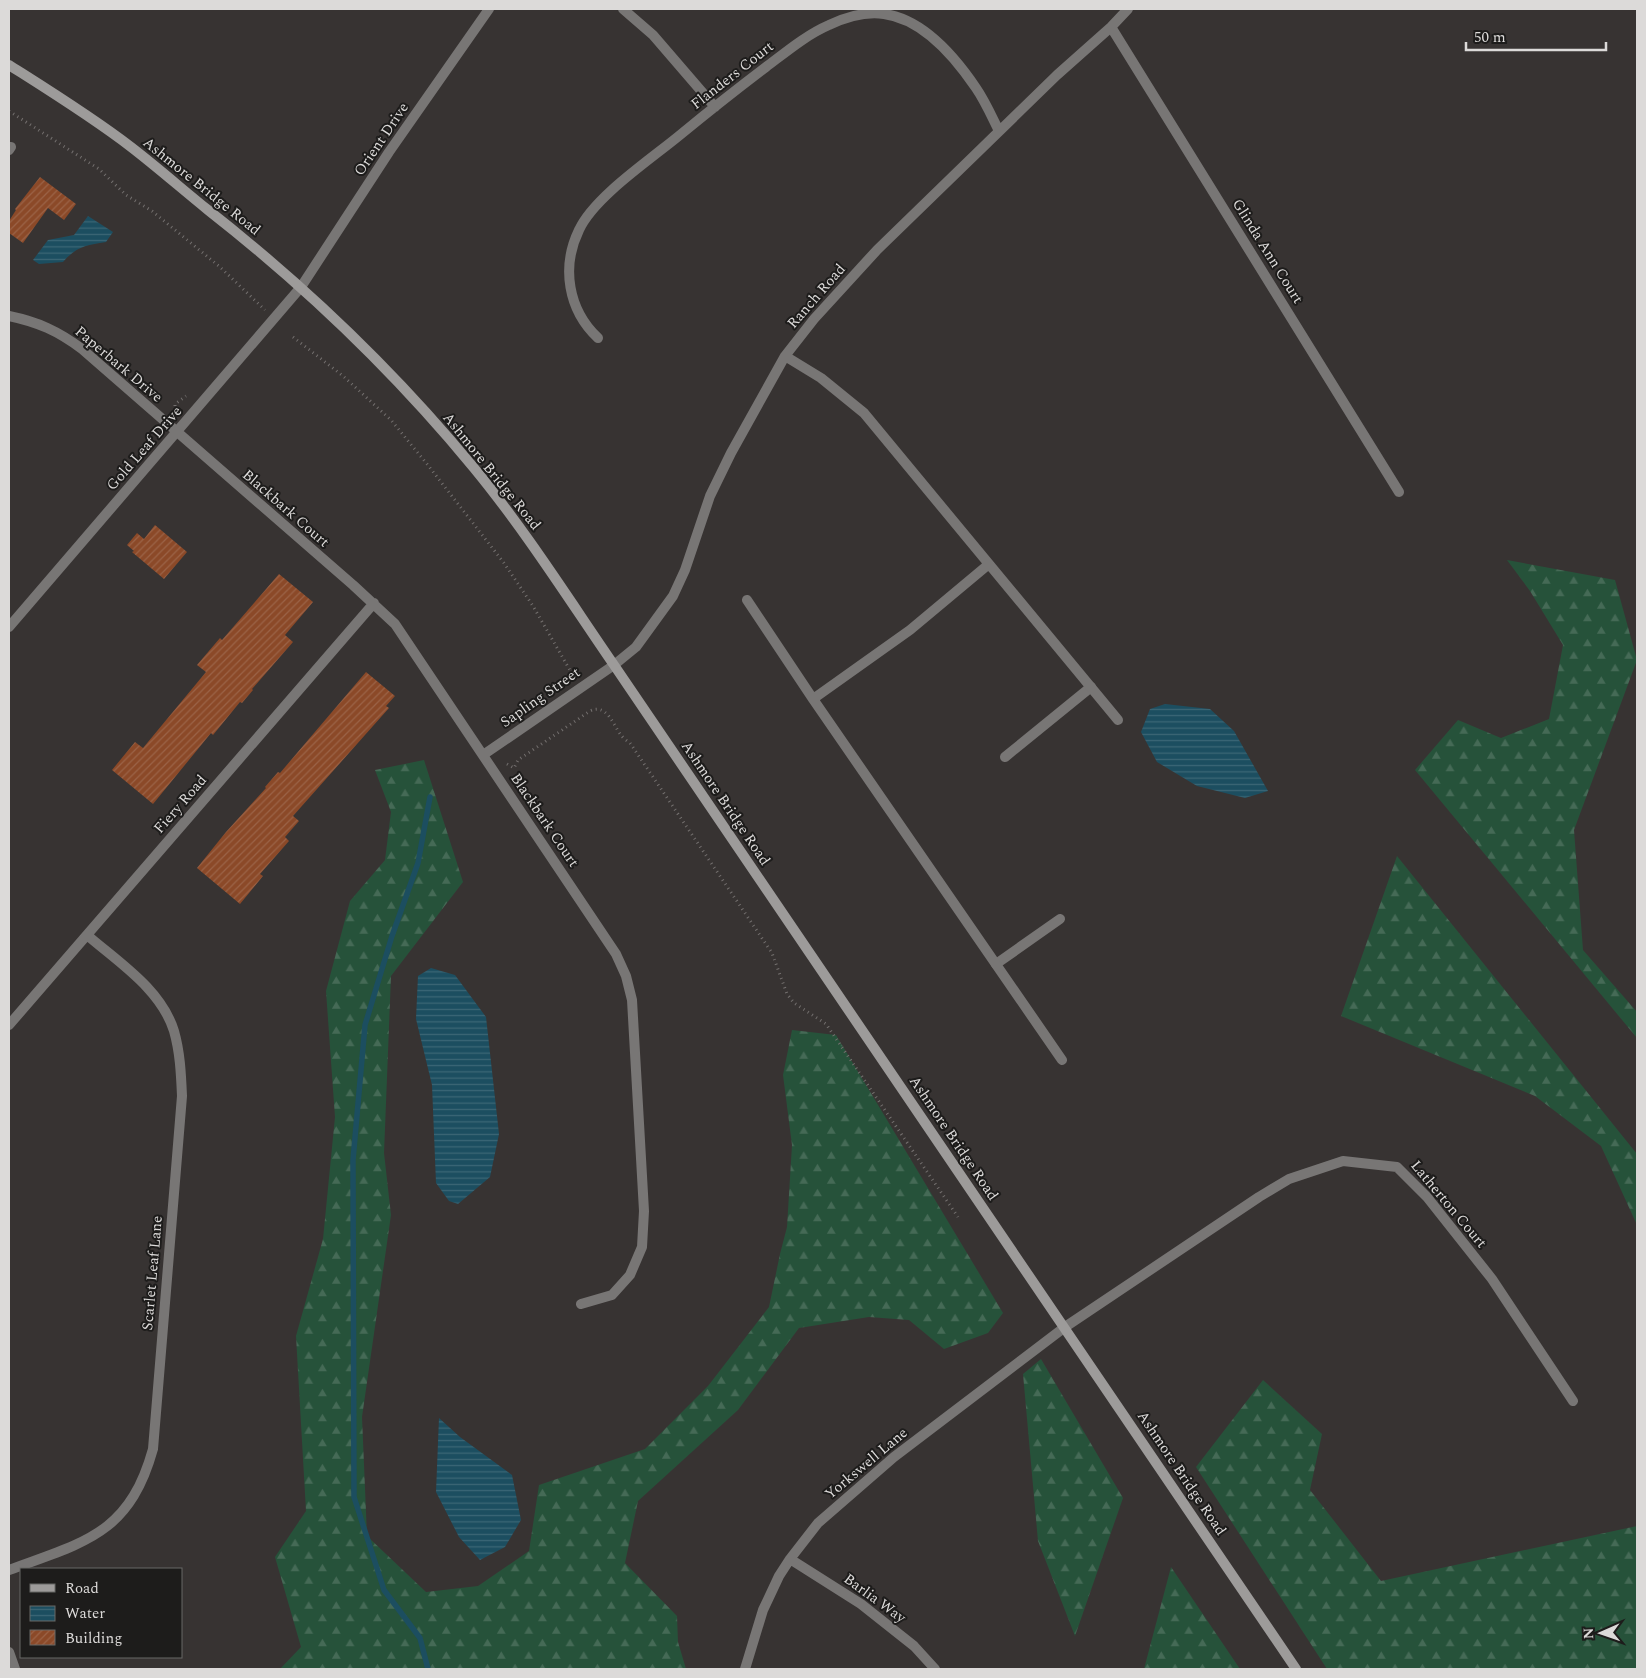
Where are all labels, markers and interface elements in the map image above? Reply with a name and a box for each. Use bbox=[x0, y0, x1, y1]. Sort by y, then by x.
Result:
scale bar bbox=[1466, 20, 1606, 52]
text: 50 m bbox=[1474, 26, 1506, 49]
street label: Flanders Court bbox=[686, 36, 779, 115]
street label: Orient Drive bbox=[348, 98, 415, 181]
street label: Ashmore Bridge Road bbox=[138, 131, 266, 241]
street label: Glinda Ann Court bbox=[1226, 194, 1309, 308]
street label: Ranch Road bbox=[782, 259, 851, 334]
street label: Paperbark Drive bbox=[70, 321, 168, 408]
street label: Gold Leaf Drive bbox=[101, 401, 188, 496]
street label: Ashmore Bridge Road bbox=[437, 407, 547, 535]
street label: Blackbark Court bbox=[237, 464, 334, 553]
street label: Sapling Street bbox=[496, 661, 585, 734]
street label: Ashmore Bridge Road bbox=[675, 736, 776, 870]
street label: Blackbark Court bbox=[504, 769, 585, 872]
street label: Fiery Road bbox=[148, 770, 213, 839]
street label: Ashmore Bridge Road bbox=[903, 1071, 1004, 1205]
street label: Latherton Court bbox=[1405, 1155, 1492, 1253]
street label: Scarlet Leaf Lane bbox=[136, 1215, 169, 1331]
street label: Ashmore Bridge Road bbox=[1131, 1406, 1232, 1540]
street label: Yorkswell Lane bbox=[820, 1422, 913, 1505]
legend bbox=[20, 1568, 182, 1658]
street label: Barlia Way bbox=[839, 1568, 911, 1629]
text: Road bbox=[65, 1577, 99, 1600]
text: Water bbox=[65, 1602, 105, 1625]
north arrow bbox=[1576, 1608, 1626, 1658]
text: Building bbox=[65, 1627, 122, 1650]
text: N bbox=[1578, 1627, 1599, 1640]

